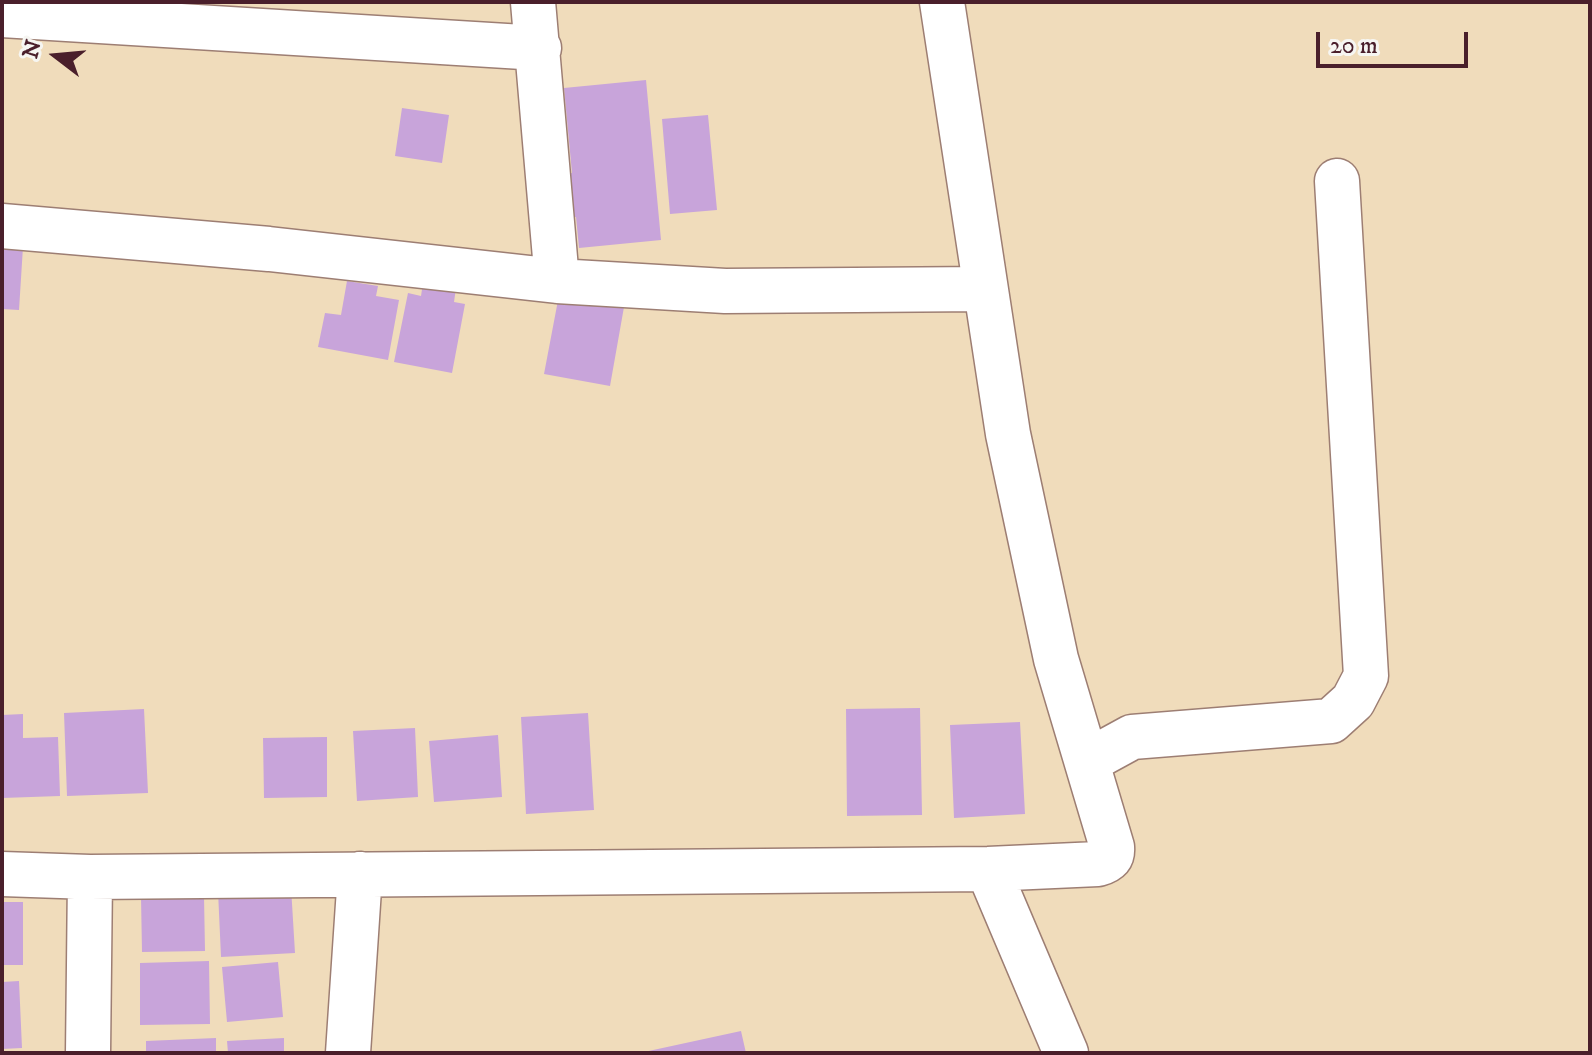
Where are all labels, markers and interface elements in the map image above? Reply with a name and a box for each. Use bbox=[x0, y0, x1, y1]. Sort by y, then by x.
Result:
north arrow bbox=[16, 16, 96, 96]
scale bar bbox=[1320, 16, 1472, 66]
text: 20 m bbox=[1330, 31, 1378, 61]
text: N bbox=[17, 37, 48, 62]

